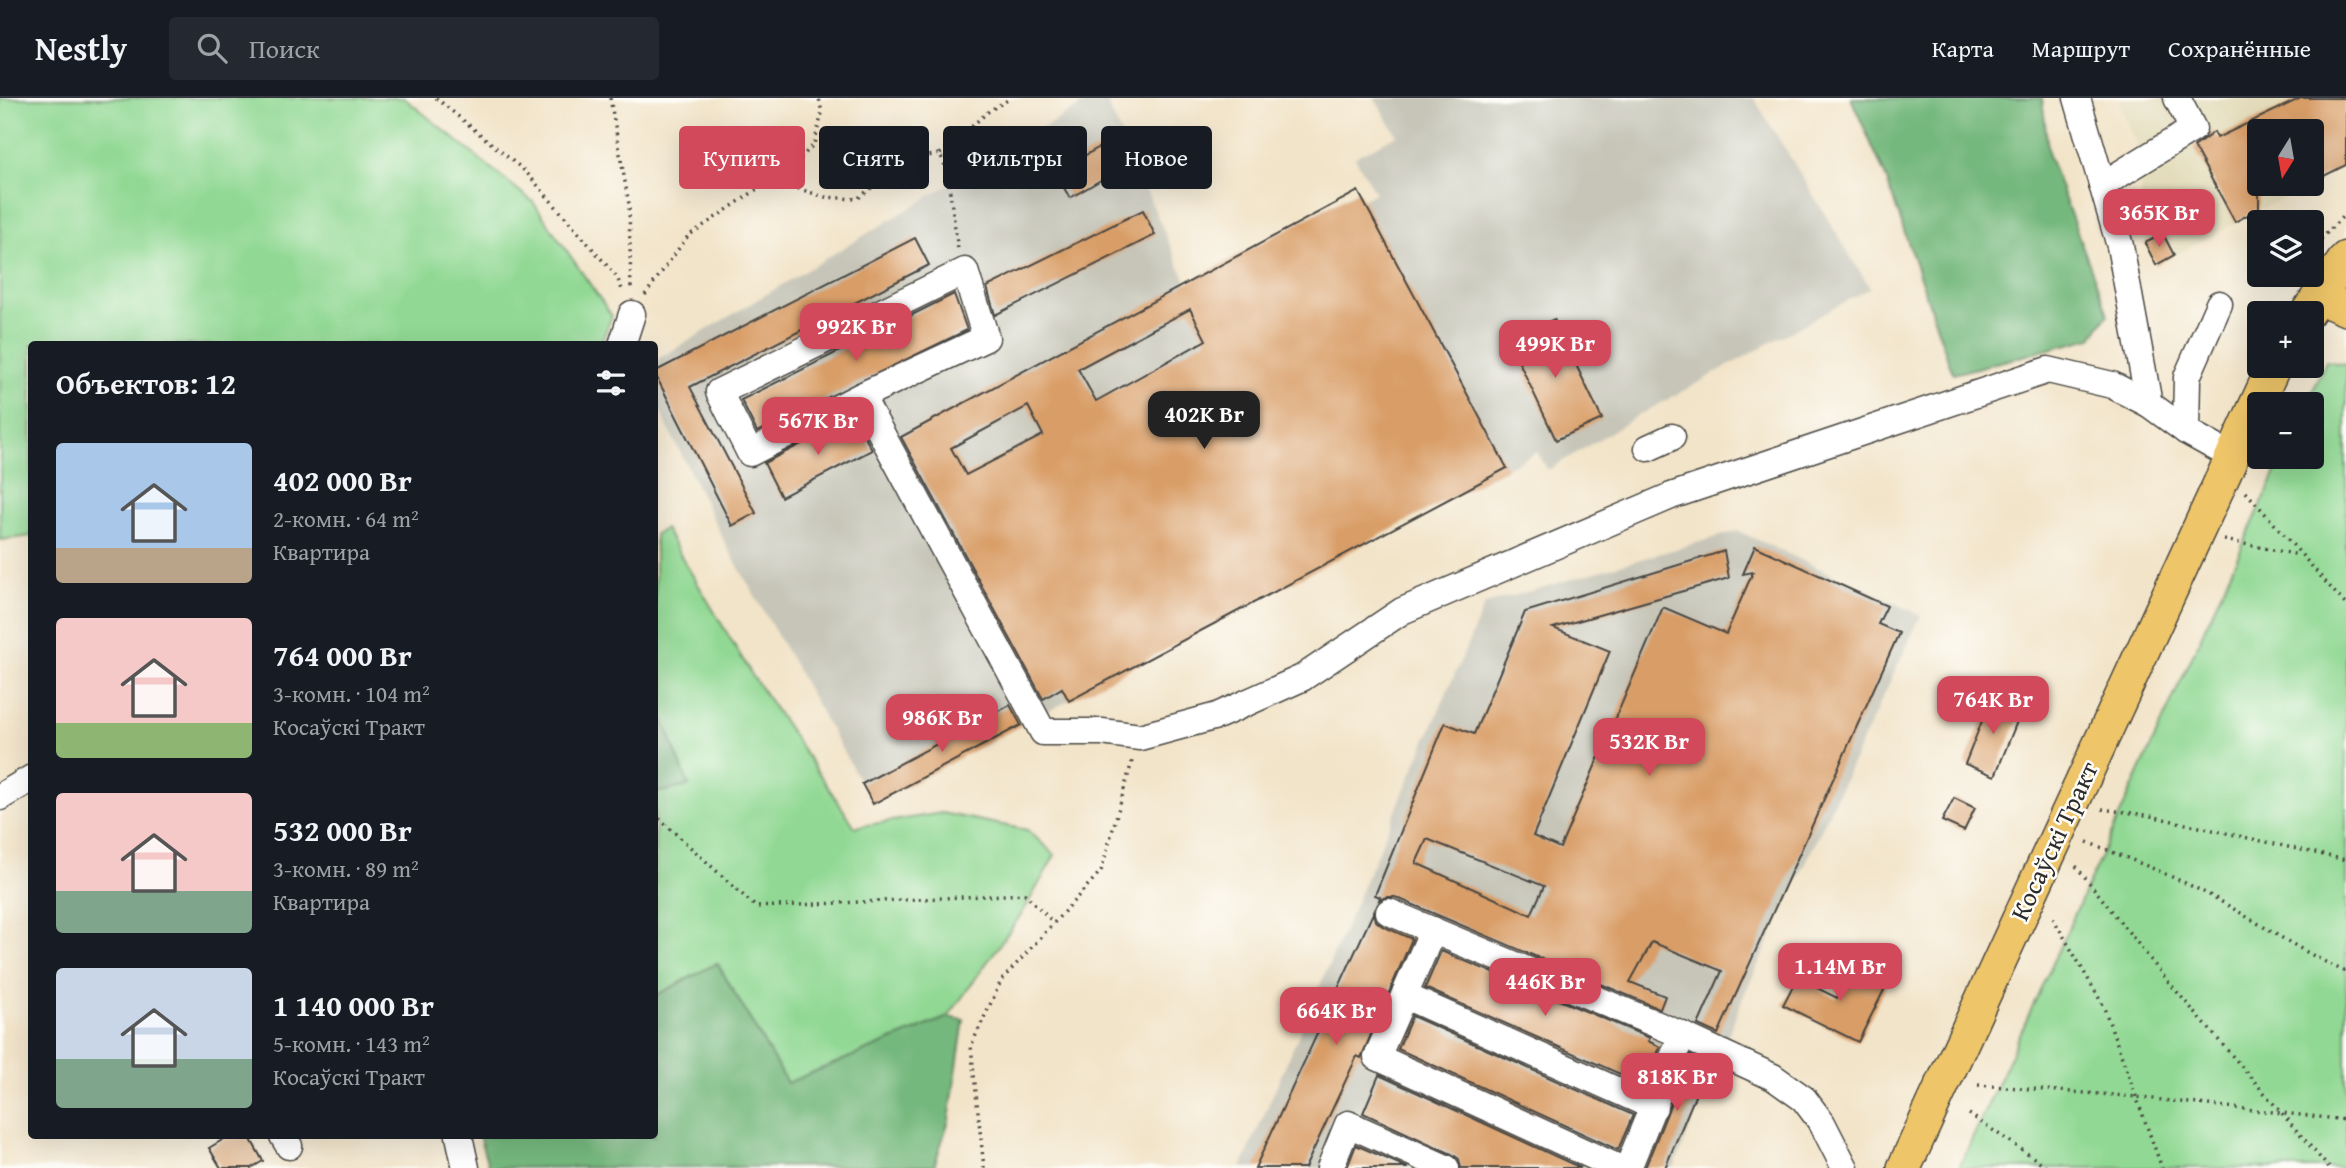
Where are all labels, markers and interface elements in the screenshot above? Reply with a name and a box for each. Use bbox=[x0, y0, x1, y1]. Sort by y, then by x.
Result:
search box bbox=[169, 17, 659, 80]
text: Nestly bbox=[35, 24, 127, 72]
icon: search bbox=[193, 29, 231, 67]
text: Поиск bbox=[249, 29, 320, 68]
text: Карта bbox=[1932, 31, 1994, 66]
text: Маршрут bbox=[2032, 31, 2130, 66]
text: Сохранённые bbox=[2168, 31, 2311, 66]
north arrow bbox=[2247, 119, 2324, 196]
map controls bbox=[2247, 119, 2324, 469]
chip: Купить bbox=[679, 126, 805, 189]
chip: Снять bbox=[819, 126, 929, 189]
chip: Фильтры bbox=[943, 126, 1087, 189]
chip: Новое bbox=[1101, 126, 1212, 189]
pin: 365K Br bbox=[2094, 190, 2224, 249]
text: 365K Br bbox=[2119, 195, 2199, 228]
button: layers bbox=[2247, 210, 2324, 287]
button: + bbox=[2247, 301, 2324, 378]
pin: 992K Br bbox=[791, 303, 921, 363]
text: 992K Br bbox=[816, 309, 896, 342]
pin: 499K Br bbox=[1490, 320, 1620, 380]
text: 499K Br bbox=[1515, 326, 1595, 359]
text: Объектов: 12 bbox=[56, 361, 236, 405]
icon: filters bbox=[592, 364, 630, 402]
pin: 402K Br bbox=[1139, 392, 1269, 451]
button: − bbox=[2247, 392, 2324, 469]
text: 402K Br bbox=[1164, 397, 1244, 430]
pin: 567K Br bbox=[753, 398, 883, 457]
text: 567K Br bbox=[778, 403, 858, 436]
text: 402 000 Br bbox=[273, 458, 412, 502]
icon: home bbox=[112, 471, 196, 555]
text: 2-комн. · 64 m² bbox=[273, 502, 419, 535]
text: Квартира bbox=[273, 535, 370, 568]
text: 764 000 Br bbox=[273, 633, 412, 677]
icon: home bbox=[112, 646, 196, 730]
pin: 764K Br bbox=[1928, 676, 2058, 736]
text: 3-комн. · 104 m² bbox=[273, 677, 430, 710]
text: 764K Br bbox=[1953, 682, 2033, 715]
pin: 986K Br bbox=[877, 694, 1007, 754]
text: 986K Br bbox=[902, 700, 982, 733]
text: Косаўскі Тракт bbox=[273, 710, 425, 743]
pin: 532K Br bbox=[1584, 718, 1714, 778]
text: 532K Br bbox=[1609, 724, 1689, 757]
street label: Косаўскі Тракт bbox=[2000, 754, 2108, 927]
text: 532 000 Br bbox=[273, 808, 412, 852]
icon: home bbox=[112, 821, 196, 905]
text: 3-комн. · 89 m² bbox=[273, 852, 419, 885]
text: Квартира bbox=[273, 885, 370, 918]
pin: 1.14M Br bbox=[1768, 944, 1912, 1003]
text: 1.14M Br bbox=[1794, 949, 1886, 982]
pin: 446K Br bbox=[1480, 958, 1610, 1018]
text: 446K Br bbox=[1505, 964, 1585, 997]
text: 1 140 000 Br bbox=[273, 983, 434, 1027]
pin: 664K Br bbox=[1271, 988, 1401, 1047]
text: 664K Br bbox=[1296, 993, 1376, 1026]
icon: home bbox=[112, 996, 196, 1080]
text: 5-комн. · 143 m² bbox=[273, 1027, 430, 1060]
pin: 818K Br bbox=[1612, 1054, 1742, 1113]
text: 818K Br bbox=[1637, 1059, 1717, 1092]
text: Косаўскі Тракт bbox=[273, 1060, 425, 1093]

